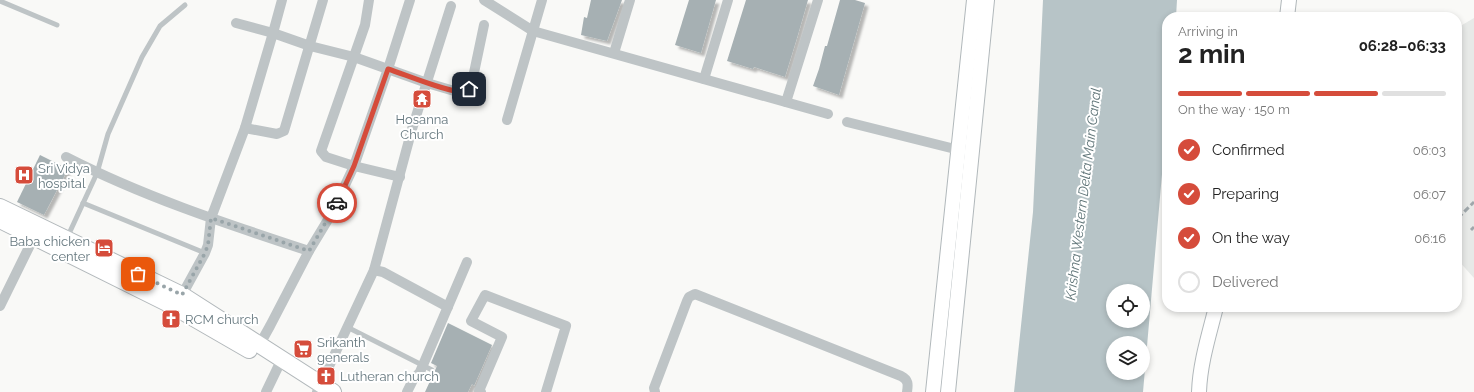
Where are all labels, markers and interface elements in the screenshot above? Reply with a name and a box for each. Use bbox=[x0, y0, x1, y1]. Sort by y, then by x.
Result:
text: Arriving in bbox=[1178, 24, 1238, 39]
text: 06:28–06:33 bbox=[1359, 37, 1446, 55]
text: 2 min bbox=[1178, 39, 1245, 69]
pin bbox=[452, 72, 486, 106]
icon: home bbox=[458, 78, 480, 100]
water label: Krishna Western Delta Main Canal bbox=[1062, 87, 1104, 301]
temple icon: Hosanna Church bbox=[411, 88, 433, 110]
text: On the way · 150 m bbox=[1178, 102, 1290, 117]
place label: Hosanna Church bbox=[396, 112, 448, 142]
icon: check bbox=[1178, 139, 1200, 161]
text: Confirmed bbox=[1212, 141, 1285, 159]
text: 06:03 bbox=[1413, 143, 1446, 158]
place label: Sri Vidya hospital bbox=[38, 161, 90, 191]
hospital icon: Sri Vidya hospital bbox=[13, 164, 35, 186]
courier bbox=[317, 183, 357, 223]
icon: check bbox=[1178, 183, 1200, 205]
text: Preparing bbox=[1212, 185, 1279, 203]
text: 06:07 bbox=[1413, 187, 1446, 202]
icon: car bbox=[326, 192, 348, 214]
icon: check bbox=[1178, 227, 1200, 249]
text: On the way bbox=[1212, 229, 1290, 247]
text: 06:16 bbox=[1414, 231, 1446, 246]
place label: Baba chicken center bbox=[9, 234, 90, 264]
hotel icon: Baba chicken center bbox=[93, 237, 115, 259]
pin bbox=[121, 257, 155, 291]
icon: bag bbox=[127, 263, 149, 285]
text: Delivered bbox=[1212, 273, 1279, 291]
map controls bbox=[1106, 284, 1150, 380]
button: locate bbox=[1106, 284, 1150, 328]
church icon: RCM church bbox=[160, 308, 182, 330]
place label: RCM church bbox=[185, 312, 259, 327]
place label: Srikanth generals bbox=[317, 335, 369, 365]
button: layers bbox=[1106, 336, 1150, 380]
supermarket icon: Srikanth generals bbox=[292, 338, 314, 360]
church icon: Lutheran church bbox=[315, 365, 337, 387]
place label: Lutheran church bbox=[340, 369, 439, 384]

